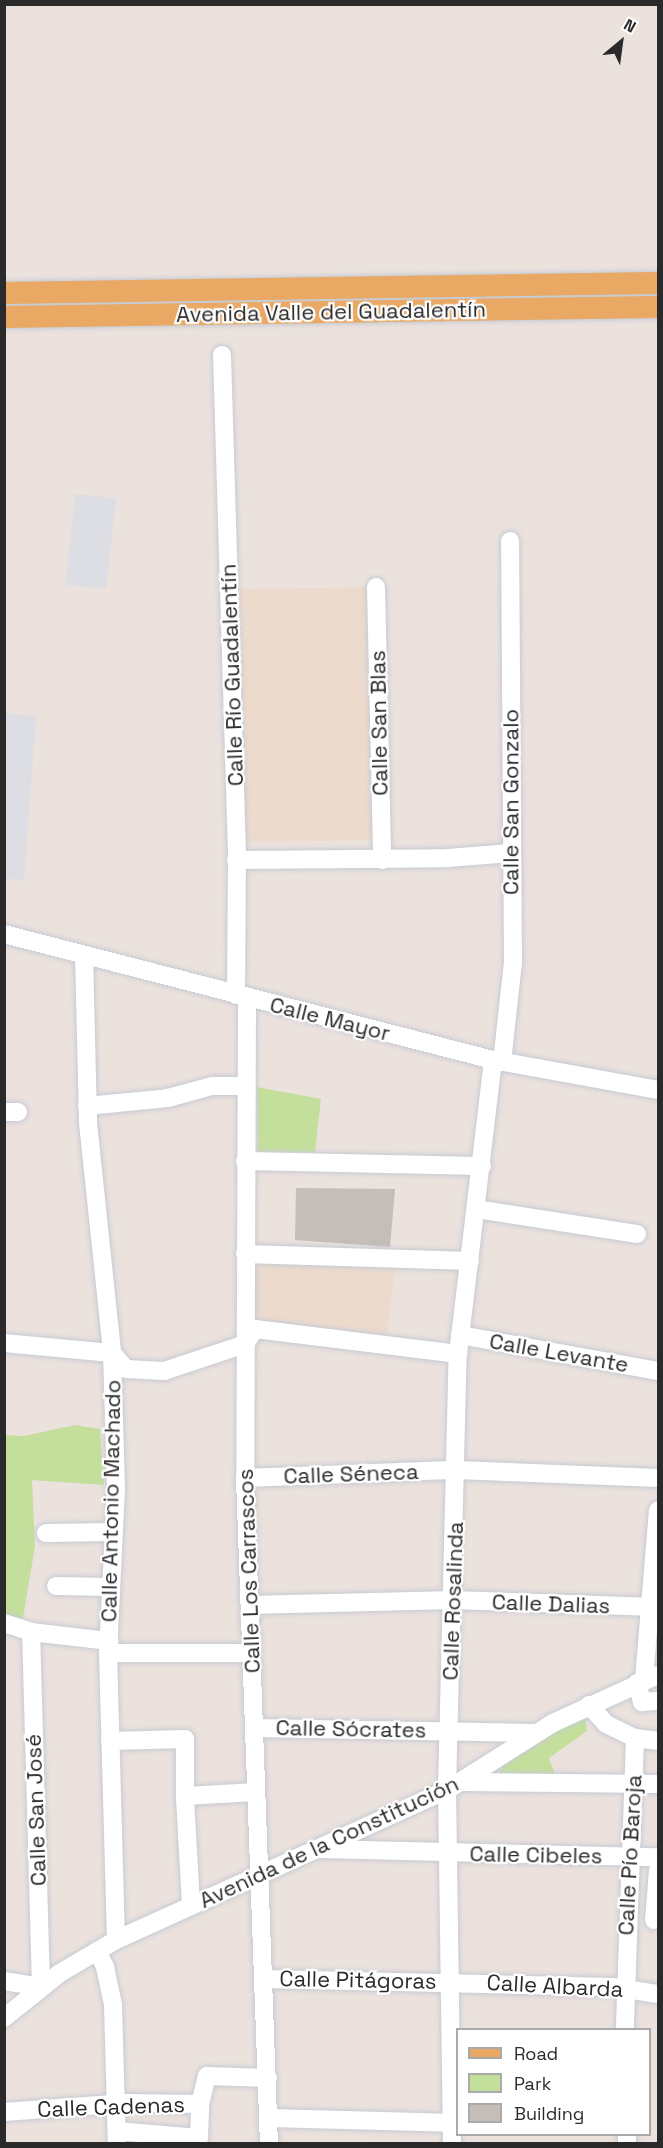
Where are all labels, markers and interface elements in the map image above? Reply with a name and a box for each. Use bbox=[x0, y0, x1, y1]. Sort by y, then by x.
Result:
north arrow bbox=[591, 12, 651, 72]
text: N bbox=[620, 14, 640, 38]
street label: Avenida Valle del Guadalentín bbox=[176, 296, 486, 328]
street label: Calle Río Guadalentín bbox=[215, 563, 249, 787]
street label: Calle San Blas bbox=[365, 650, 393, 796]
street label: Calle San Gonzalo bbox=[498, 709, 524, 895]
street label: Calle Mayor bbox=[267, 991, 393, 1047]
street label: Calle Levante bbox=[487, 1328, 631, 1378]
street label: Calle Antonio Machado bbox=[96, 1379, 126, 1623]
street label: Calle Séneca bbox=[283, 1458, 419, 1490]
street label: Calle Los Carrascos bbox=[232, 1468, 266, 1674]
street label: Calle Rosalinda bbox=[437, 1521, 469, 1681]
street label: Calle Dalias bbox=[491, 1589, 611, 1619]
street label: Calle Sócrates bbox=[275, 1714, 427, 1744]
street label: Calle San José bbox=[20, 1733, 52, 1887]
street label: Avenida de la Constitución bbox=[195, 1770, 463, 1914]
street label: Calle Pío Baroja bbox=[613, 1774, 647, 1936]
street label: Calle Cibeles bbox=[469, 1841, 603, 1869]
street label: Calle Pitágoras bbox=[279, 1965, 437, 1995]
street label: Calle Albarda bbox=[486, 1969, 624, 2003]
legend bbox=[456, 2028, 651, 2136]
text: Road bbox=[514, 2042, 558, 2065]
text: Park bbox=[514, 2072, 551, 2095]
street label: Calle Cadenas bbox=[37, 2091, 185, 2123]
text: Building bbox=[514, 2102, 584, 2125]

